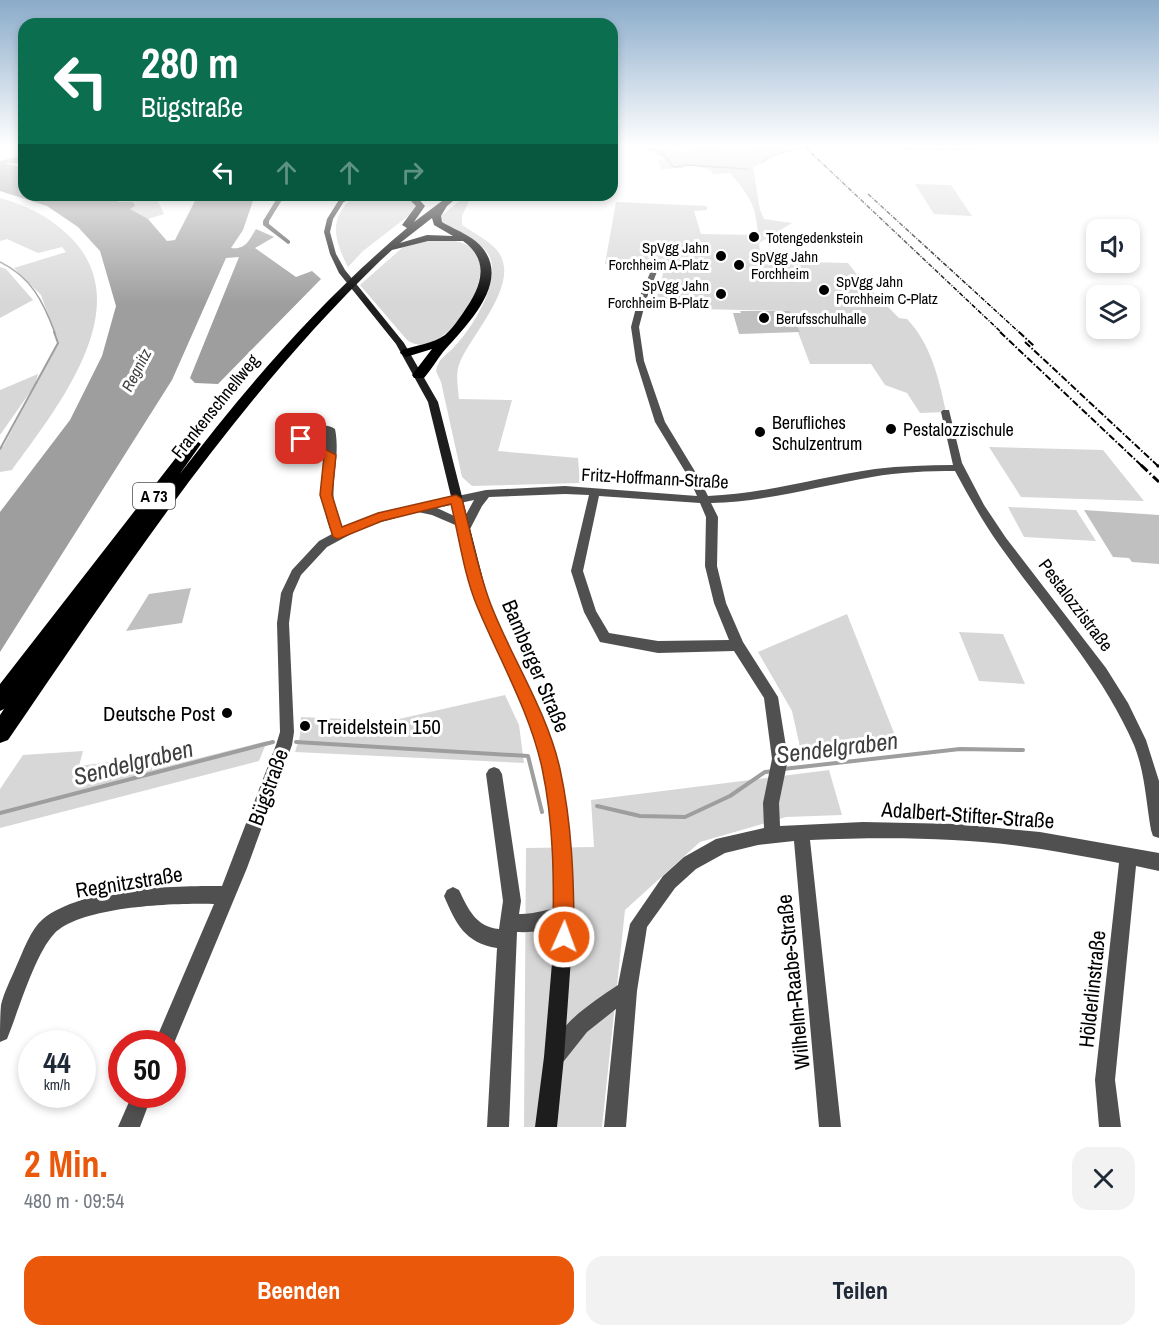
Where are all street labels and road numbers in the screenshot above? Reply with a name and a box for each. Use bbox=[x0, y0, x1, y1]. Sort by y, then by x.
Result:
street label: Frankenschnellweg bbox=[165, 348, 265, 463]
street label: Fritz-Hoffmann-Straße bbox=[581, 462, 729, 494]
road number: A 73 bbox=[133, 483, 175, 509]
street label: Pestalozzistraße bbox=[1033, 554, 1119, 656]
street label: Bamberger Straße bbox=[495, 595, 577, 737]
street label: Bügstraße bbox=[241, 745, 295, 829]
street label: Adalbert-Stifter-Straße bbox=[880, 794, 1055, 836]
street label: Regnitzstraße bbox=[73, 859, 185, 905]
street label: Wilhelm-Raabe-Straße bbox=[769, 893, 817, 1071]
street label: Hölderlinstraße bbox=[1071, 929, 1113, 1049]

